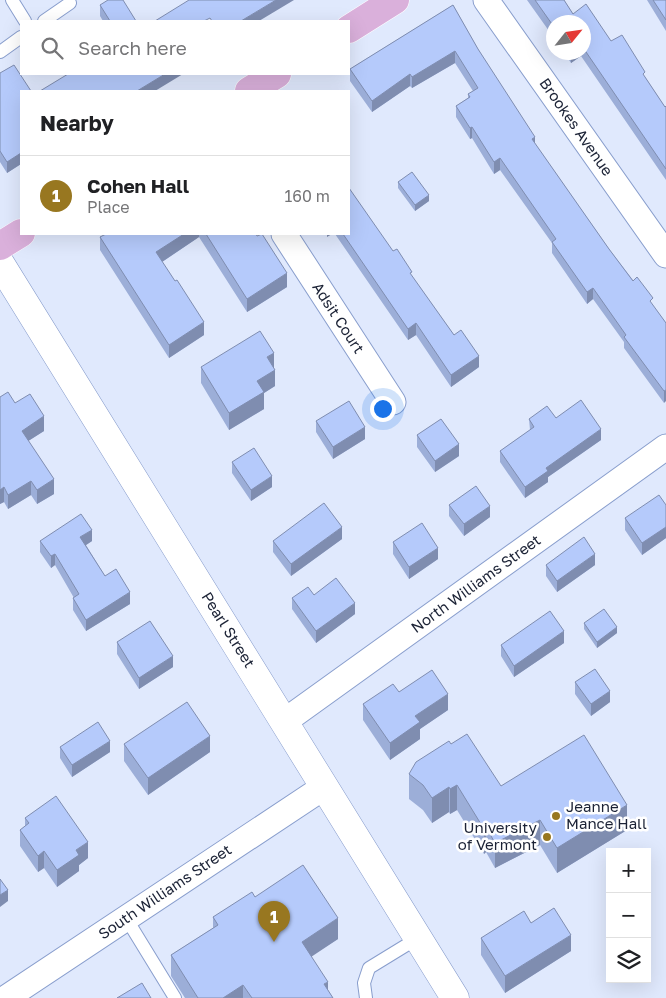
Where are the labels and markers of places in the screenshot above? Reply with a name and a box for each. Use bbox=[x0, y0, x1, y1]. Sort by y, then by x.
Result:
place label: Jeanne Mance Hall bbox=[566, 797, 647, 832]
marker: Jeanne Mance Hall bbox=[550, 810, 562, 822]
place label: University of Vermont bbox=[458, 818, 538, 853]
marker: University of Vermont bbox=[541, 831, 553, 843]
pin: 1 bbox=[258, 901, 290, 942]

